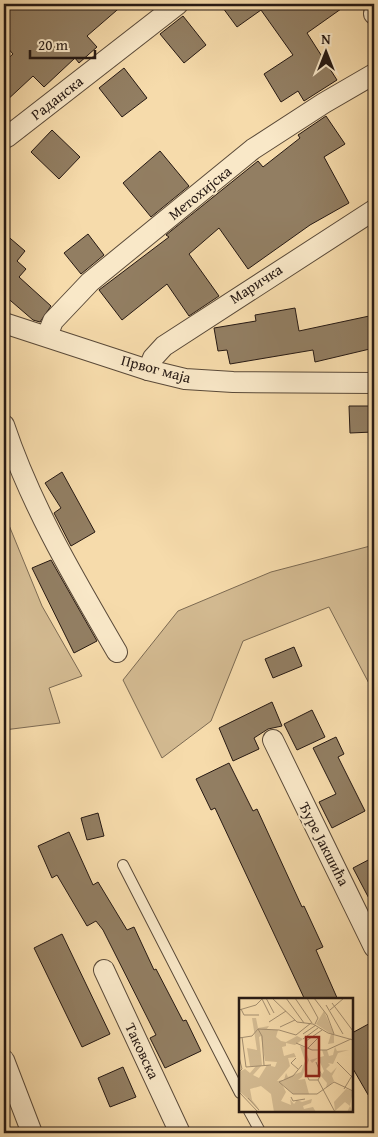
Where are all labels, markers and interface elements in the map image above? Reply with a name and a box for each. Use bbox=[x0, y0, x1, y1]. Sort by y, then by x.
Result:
scale bar bbox=[30, 28, 95, 60]
north arrow bbox=[300, 28, 350, 78]
text: N bbox=[321, 29, 331, 49]
text: 20 m bbox=[38, 34, 69, 55]
street label: Раданска bbox=[26, 70, 88, 125]
street label: Метохијска bbox=[164, 160, 236, 225]
street label: Маричка bbox=[225, 258, 287, 308]
street label: Првог маја bbox=[119, 349, 194, 388]
street label: Ђуре Јакшића bbox=[294, 798, 355, 890]
inset map bbox=[239, 998, 353, 1112]
street label: Таковска bbox=[120, 1019, 165, 1083]

